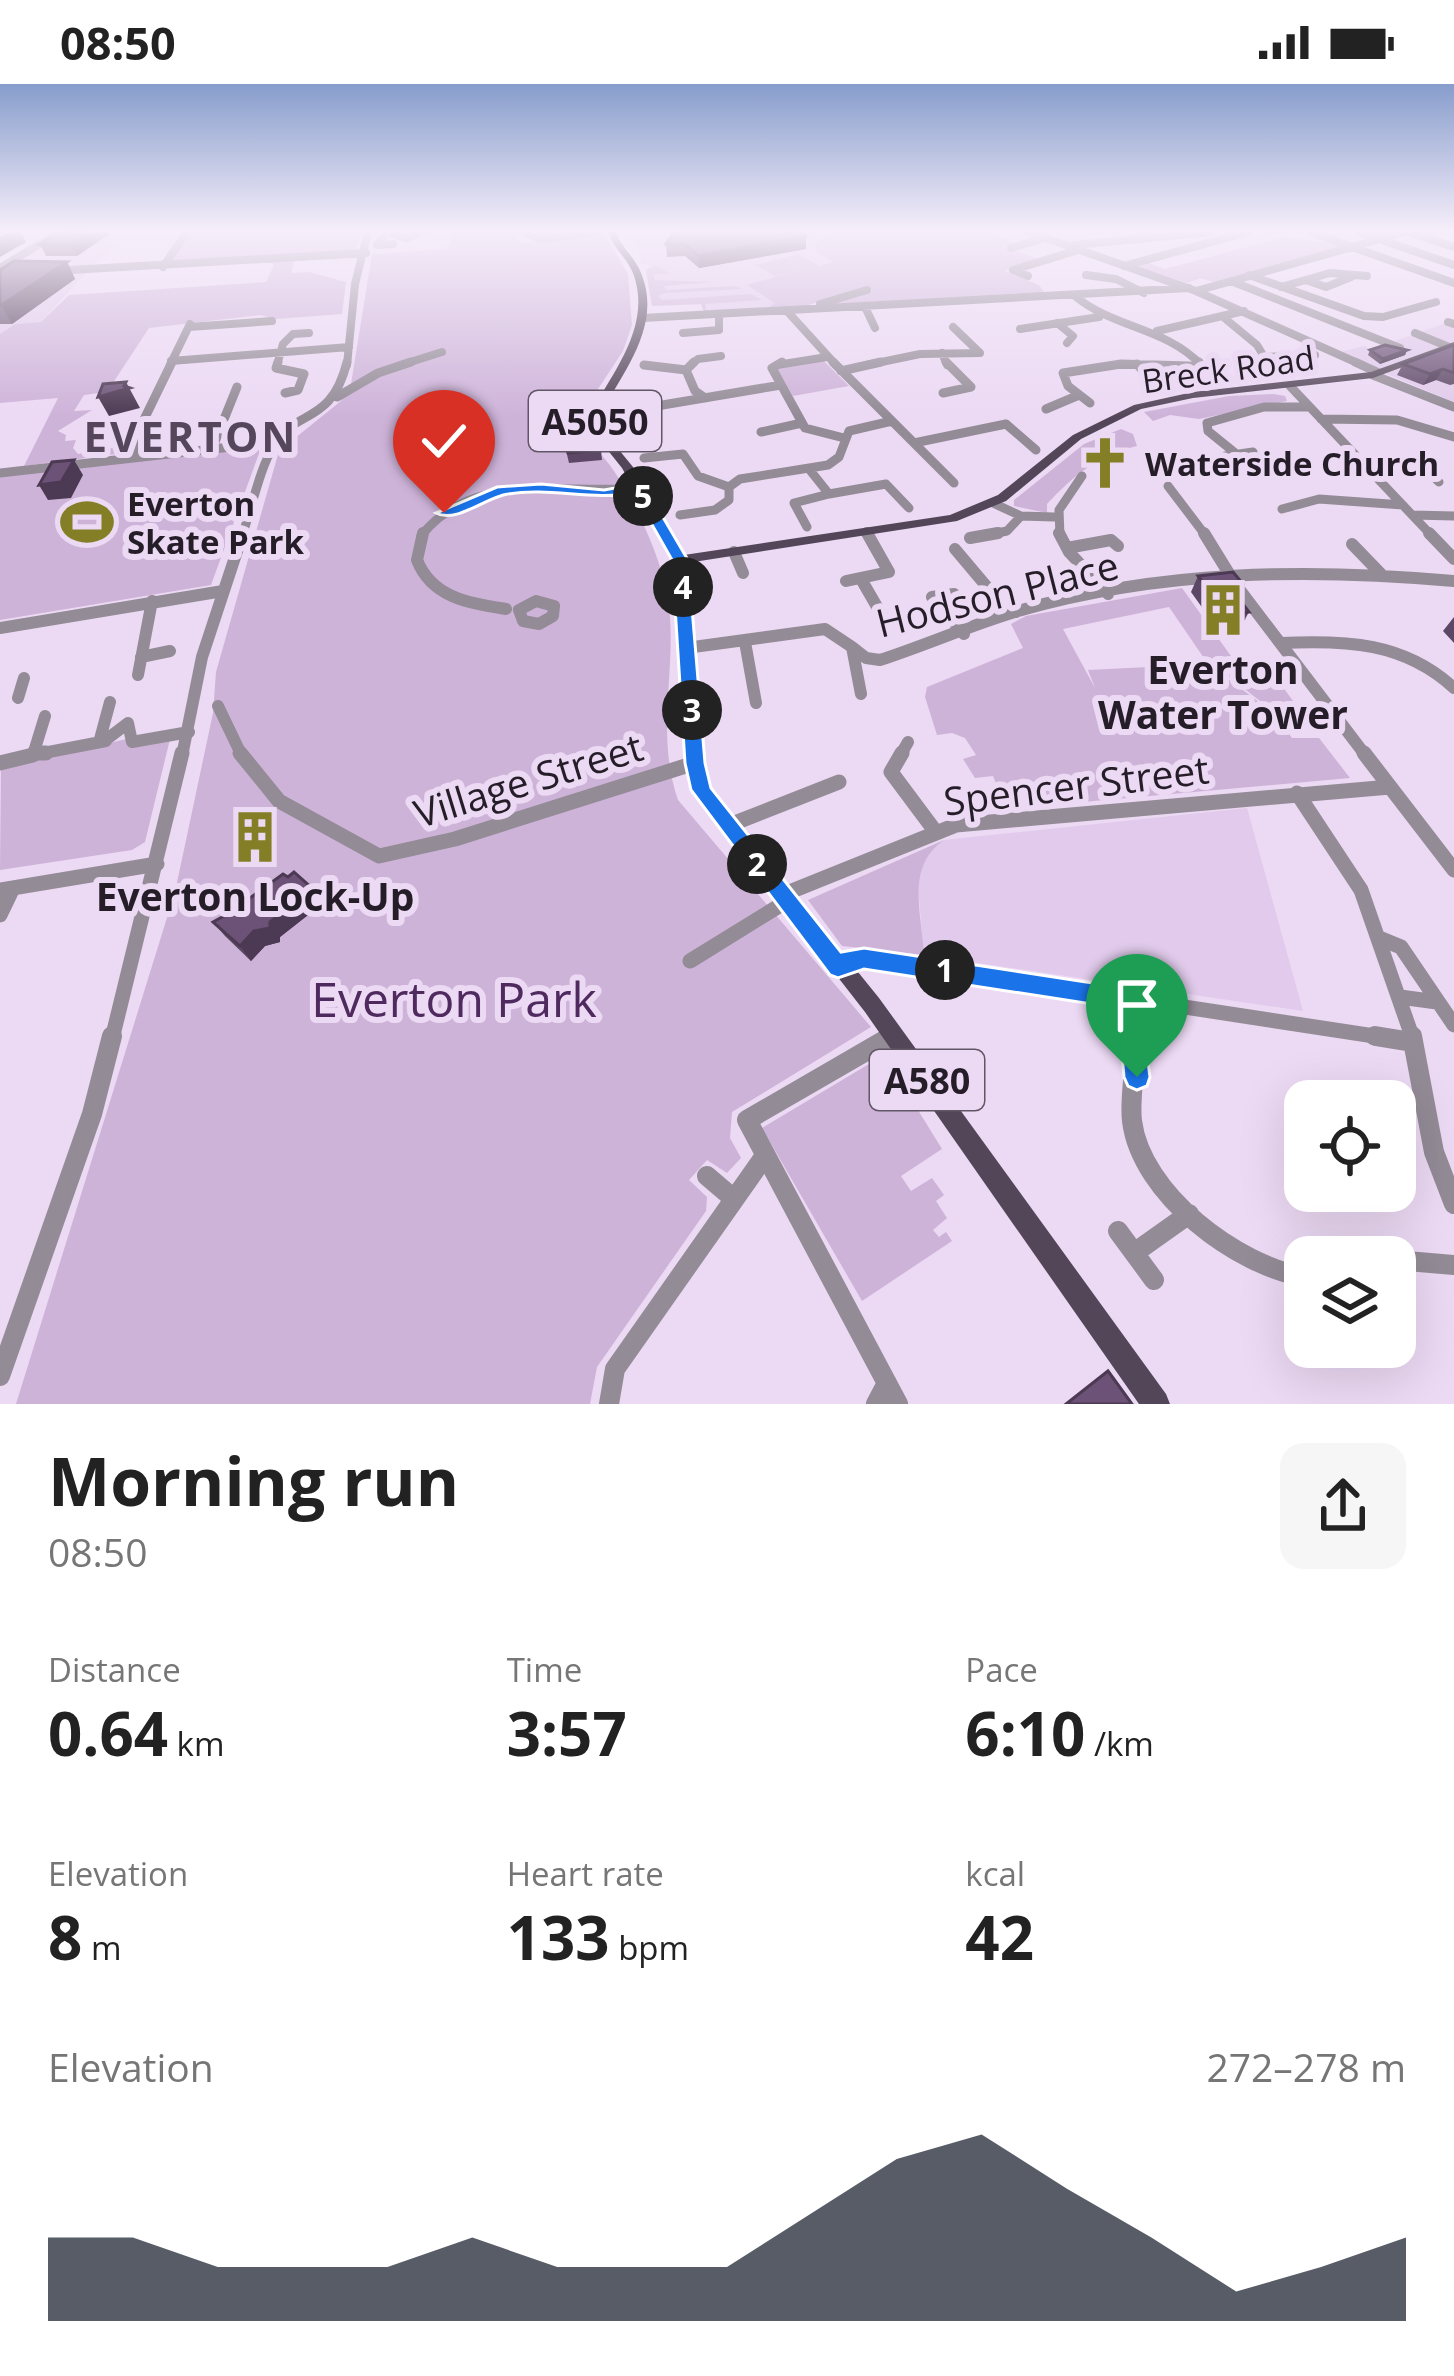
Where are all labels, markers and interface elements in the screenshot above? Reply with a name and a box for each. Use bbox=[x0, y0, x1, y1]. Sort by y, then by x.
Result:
text: 08:50 bbox=[60, 12, 176, 73]
street label: Breck Road bbox=[1139, 335, 1317, 403]
pin bbox=[393, 390, 495, 513]
road number: A5050 bbox=[529, 391, 661, 451]
district label: EVERTON bbox=[84, 407, 298, 464]
icon: check bbox=[411, 408, 477, 474]
church icon: Waterside Church bbox=[1076, 434, 1134, 492]
place label: Waterside Church bbox=[1145, 441, 1439, 486]
pin: 5 bbox=[613, 466, 673, 526]
text: 5 bbox=[634, 473, 652, 518]
place label: Everton Skate Park bbox=[127, 481, 305, 564]
sports icon: Everton Skate Park bbox=[58, 493, 116, 551]
street label: Hodson Place bbox=[870, 537, 1124, 649]
pin: 4 bbox=[653, 557, 713, 617]
text: 4 bbox=[674, 564, 692, 609]
building icon: Everton Water Tower bbox=[1194, 581, 1252, 639]
place label: Everton Water Tower bbox=[1098, 642, 1348, 740]
pin: 3 bbox=[662, 680, 722, 740]
text: 3 bbox=[683, 687, 701, 732]
street label: Village Street bbox=[407, 719, 649, 839]
street label: Spencer Street bbox=[940, 741, 1212, 827]
building icon: Everton Lock-Up bbox=[226, 808, 284, 866]
pin: 2 bbox=[727, 834, 787, 894]
text: 2 bbox=[748, 841, 766, 886]
place label: Everton Lock-Up bbox=[96, 869, 414, 922]
pin: 1 bbox=[915, 940, 975, 1000]
text: 1 bbox=[936, 947, 954, 992]
pin bbox=[1086, 954, 1188, 1077]
park label: Everton Park bbox=[311, 966, 597, 1031]
icon: arrive bbox=[1104, 972, 1170, 1038]
road number: A580 bbox=[870, 1050, 984, 1110]
map controls bbox=[1284, 1080, 1416, 1368]
button: locate bbox=[1284, 1080, 1416, 1212]
button: layers bbox=[1284, 1236, 1416, 1368]
text: Morning run bbox=[48, 1435, 459, 1525]
button: share bbox=[1280, 1443, 1406, 1569]
text: 08:50 bbox=[48, 1525, 147, 1578]
text: Distance bbox=[48, 1647, 181, 1692]
text: Time bbox=[507, 1647, 582, 1692]
text: Pace bbox=[965, 1647, 1038, 1692]
text: 0.64 bbox=[48, 1692, 168, 1774]
text: 3:57 bbox=[507, 1692, 627, 1774]
text: 6:10 bbox=[965, 1692, 1085, 1774]
text: km bbox=[168, 1721, 225, 1766]
text: /km bbox=[1085, 1721, 1154, 1766]
text: Elevation bbox=[48, 1851, 188, 1896]
text: Heart rate bbox=[507, 1851, 664, 1896]
text: kcal bbox=[965, 1851, 1025, 1896]
text: 8 bbox=[48, 1896, 82, 1978]
text: 133 bbox=[507, 1896, 610, 1978]
text: 42 bbox=[965, 1896, 1034, 1978]
text: m bbox=[82, 1925, 121, 1970]
text: bpm bbox=[610, 1925, 689, 1970]
text: Elevation bbox=[48, 2040, 214, 2093]
text: 272–278 m bbox=[1206, 2040, 1406, 2093]

